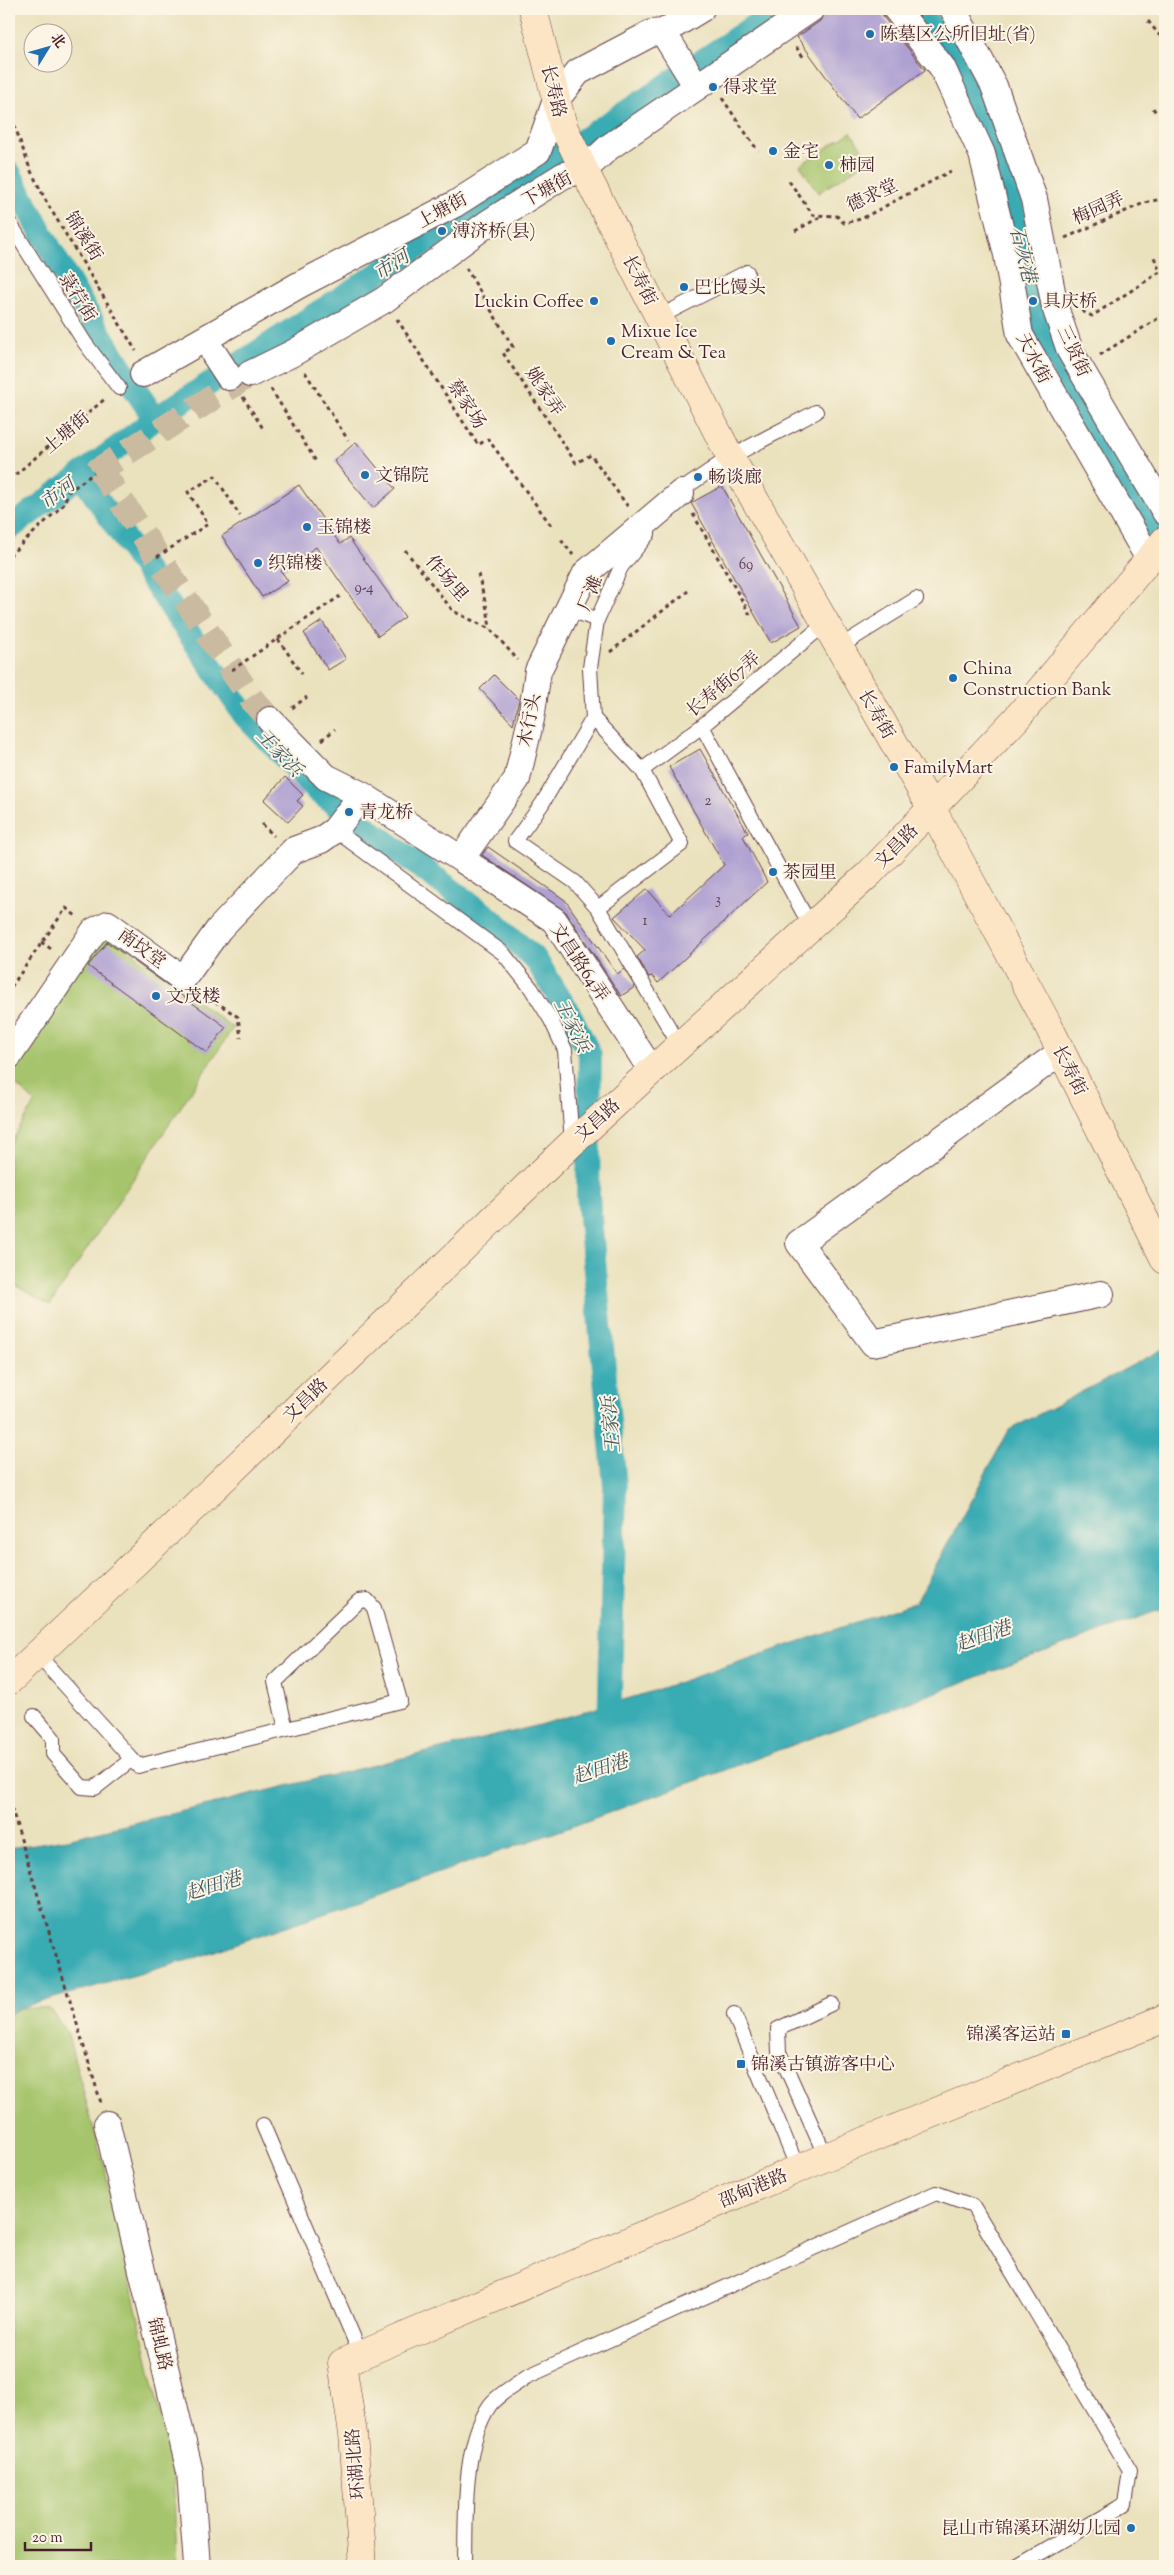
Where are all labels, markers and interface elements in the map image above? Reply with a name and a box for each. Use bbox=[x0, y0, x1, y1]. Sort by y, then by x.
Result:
north arrow bbox=[22, 22, 72, 72]
place label: 陈墓区公所旧址(省) bbox=[880, 23, 1036, 49]
marker: 陈墓区公所旧址(省) bbox=[864, 28, 876, 40]
text: 北 bbox=[45, 30, 69, 53]
street label: 长寿路 bbox=[533, 62, 571, 121]
place label: 得求堂 bbox=[723, 76, 777, 102]
marker: 得求堂 bbox=[707, 81, 719, 93]
place label: 金宅 bbox=[783, 140, 819, 166]
marker: 金宅 bbox=[767, 145, 779, 157]
place label: 柿园 bbox=[839, 154, 875, 180]
marker: 柿园 bbox=[823, 159, 835, 171]
street label: 下塘街 bbox=[518, 166, 578, 215]
street label: 德求堂 bbox=[843, 174, 903, 220]
street label: 上塘街 bbox=[413, 187, 473, 236]
street label: 梅园弄 bbox=[1069, 187, 1129, 233]
street label: 锦溪街 bbox=[57, 207, 108, 267]
place label: 溥济桥(县) bbox=[452, 220, 536, 246]
water label: 石灰港 bbox=[1002, 224, 1042, 288]
marker: 溥济桥(县) bbox=[436, 225, 448, 237]
water label: 市河 bbox=[369, 243, 418, 288]
street label: 长寿街 bbox=[614, 251, 662, 311]
street label: 菉荇街 bbox=[51, 268, 102, 328]
place label: 巴比馒头 bbox=[694, 276, 766, 302]
marker: 巴比馒头 bbox=[678, 281, 690, 293]
place label: Luckin Coffee bbox=[474, 290, 584, 316]
place label: 具庆桥 bbox=[1043, 290, 1097, 316]
marker: Luckin Coffee bbox=[588, 295, 600, 307]
marker: 具庆桥 bbox=[1027, 295, 1039, 307]
place label: Mixue Ice Cream & Tea bbox=[621, 320, 726, 367]
street label: 三贤街 bbox=[1049, 322, 1095, 382]
street label: 天水街 bbox=[1008, 329, 1056, 389]
marker: Mixue Ice Cream & Tea bbox=[605, 335, 617, 347]
street label: 姚家弄 bbox=[517, 362, 569, 422]
street label: 蔡家场 bbox=[440, 375, 491, 435]
street label: 上塘街 bbox=[38, 406, 96, 461]
place label: 文锦院 bbox=[375, 464, 429, 490]
place label: 畅谈廊 bbox=[708, 466, 762, 492]
marker: 文锦院 bbox=[359, 469, 371, 481]
water label: 市河 bbox=[35, 471, 84, 517]
marker: 畅谈廊 bbox=[692, 471, 704, 483]
place label: 玉锦楼 bbox=[317, 516, 371, 542]
marker: 玉锦楼 bbox=[301, 521, 313, 533]
street label: 作场里 bbox=[418, 550, 473, 608]
place label: 织锦楼 bbox=[268, 552, 322, 578]
house number: 69 bbox=[739, 555, 753, 576]
marker: 织锦楼 bbox=[252, 557, 264, 569]
street label: 厂滩 bbox=[573, 572, 611, 615]
house number: 9-4 bbox=[354, 578, 374, 599]
street label: 长寿街67弄 bbox=[681, 647, 767, 724]
place label: China Construction Bank bbox=[963, 657, 1112, 704]
marker: China Construction Bank bbox=[947, 672, 959, 684]
street label: 长寿街 bbox=[851, 685, 900, 745]
street label: 木行头 bbox=[513, 691, 549, 749]
water label: 王家浜 bbox=[249, 724, 309, 785]
place label: FamilyMart bbox=[904, 756, 993, 782]
marker: FamilyMart bbox=[888, 761, 900, 773]
house number: 2 bbox=[704, 791, 712, 812]
place label: 青龙桥 bbox=[359, 801, 413, 827]
marker: 青龙桥 bbox=[343, 806, 355, 818]
street label: 文昌路 bbox=[869, 819, 926, 876]
place label: 茶园里 bbox=[783, 861, 837, 887]
marker: 茶园里 bbox=[767, 866, 779, 878]
house number: 3 bbox=[715, 890, 721, 911]
house number: 1 bbox=[642, 911, 648, 932]
street label: 文昌路64弄 bbox=[542, 919, 614, 1008]
street label: 南坟堂 bbox=[111, 923, 170, 976]
place label: 文茂楼 bbox=[166, 985, 220, 1011]
marker: 文茂楼 bbox=[150, 990, 162, 1002]
water label: 王家浜 bbox=[546, 995, 597, 1059]
street label: 长寿街 bbox=[1044, 1041, 1092, 1101]
street label: 文昌路 bbox=[570, 1094, 627, 1149]
street label: 文昌路 bbox=[278, 1373, 335, 1430]
water label: 王家浜 bbox=[596, 1393, 628, 1454]
water label: 赵田港 bbox=[952, 1614, 1018, 1659]
water label: 赵田港 bbox=[569, 1748, 635, 1792]
water label: 赵田港 bbox=[183, 1865, 248, 1909]
place label: 锦溪客运站 bbox=[966, 2023, 1056, 2049]
marker: 锦溪客运站 bbox=[1060, 2028, 1072, 2040]
place label: 锦溪古镇游客中心 bbox=[751, 2053, 895, 2079]
marker: 锦溪古镇游客中心 bbox=[735, 2058, 747, 2070]
street label: 邵甸港路 bbox=[716, 2164, 792, 2216]
street label: 锦虬路 bbox=[139, 2315, 177, 2374]
street label: 环湖北路 bbox=[341, 2427, 373, 2501]
place label: 昆山市锦溪环湖幼儿园 bbox=[941, 2517, 1121, 2543]
scale bar bbox=[25, 2520, 91, 2552]
marker: 昆山市锦溪环湖幼儿园 bbox=[1125, 2522, 1137, 2534]
text: 20 m bbox=[32, 2528, 63, 2549]

